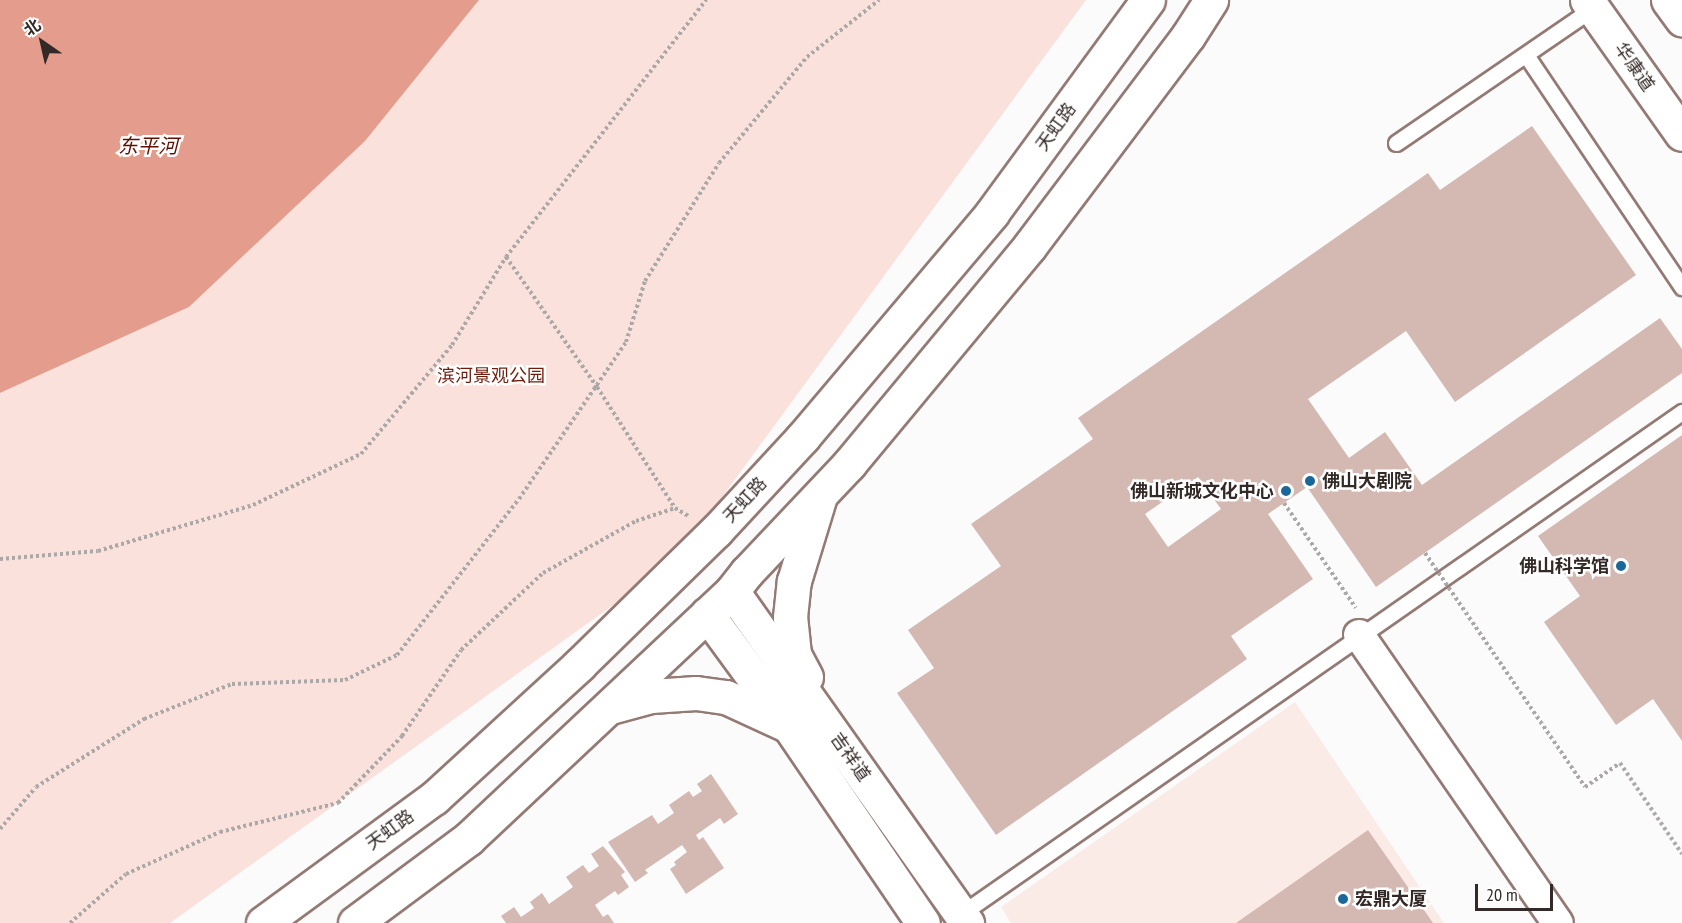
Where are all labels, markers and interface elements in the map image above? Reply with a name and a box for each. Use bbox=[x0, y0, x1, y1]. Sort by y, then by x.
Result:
north arrow bbox=[12, 12, 72, 72]
text: 北 bbox=[20, 14, 44, 40]
street label: 华康道 bbox=[1610, 39, 1658, 95]
street label: 天虹路 bbox=[1031, 99, 1081, 155]
water label: 东平河 bbox=[118, 134, 178, 158]
park label: 滨河景观公园 bbox=[437, 365, 545, 387]
place label: 佛山大剧院 bbox=[1322, 470, 1412, 492]
street label: 天虹路 bbox=[719, 473, 771, 527]
marker: 佛山大剧院 bbox=[1303, 474, 1317, 488]
place label: 佛山新城文化中心 bbox=[1130, 480, 1274, 502]
marker: 佛山新城文化中心 bbox=[1279, 484, 1293, 498]
place label: 佛山科学馆 bbox=[1519, 555, 1609, 577]
marker: 佛山科学馆 bbox=[1614, 559, 1628, 573]
street label: 吉祥道 bbox=[826, 729, 874, 785]
street label: 天虹路 bbox=[362, 805, 418, 855]
scale bar bbox=[1478, 872, 1556, 910]
text: 20 m bbox=[1486, 883, 1518, 906]
place label: 宏鼎大厦 bbox=[1355, 888, 1427, 910]
marker: 宏鼎大厦 bbox=[1336, 892, 1350, 906]

